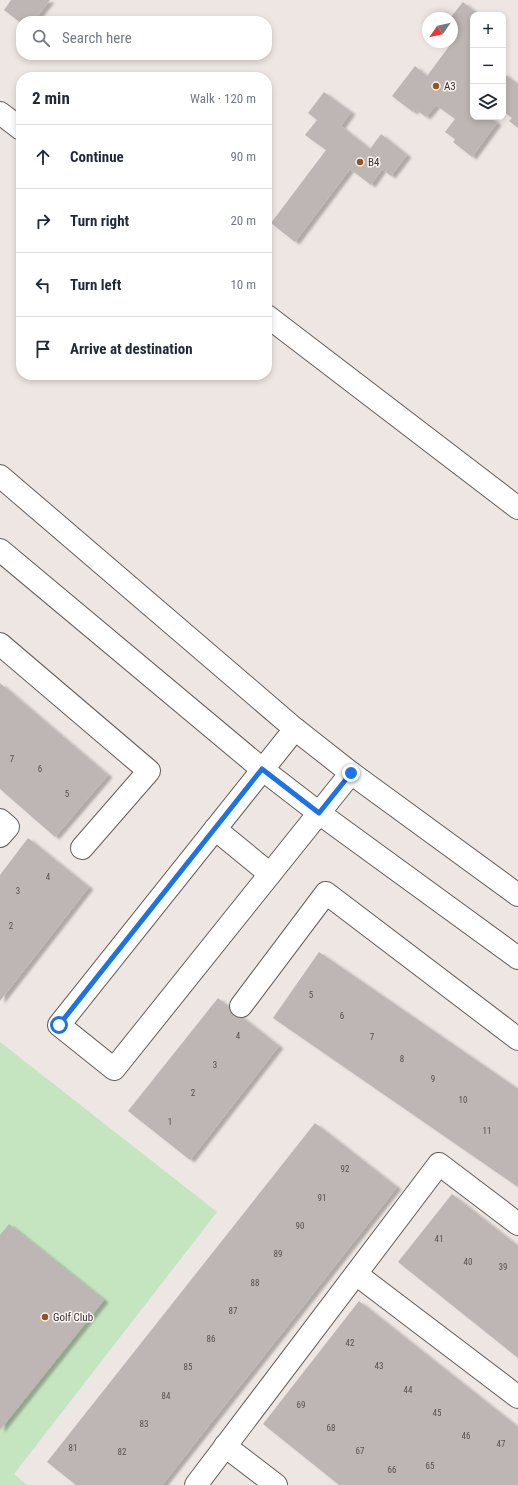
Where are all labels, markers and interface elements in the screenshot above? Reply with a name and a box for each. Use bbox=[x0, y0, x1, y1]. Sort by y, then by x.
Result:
north arrow bbox=[422, 12, 458, 48]
map controls bbox=[470, 12, 506, 120]
button: + bbox=[470, 12, 506, 48]
search box bbox=[16, 16, 272, 60]
icon: search bbox=[30, 27, 52, 49]
text: Search here bbox=[62, 29, 132, 47]
button: − bbox=[470, 48, 506, 84]
place label: A3 bbox=[444, 80, 456, 93]
marker: A3 bbox=[431, 81, 441, 91]
button: layers bbox=[470, 84, 506, 120]
text: 2 min bbox=[32, 88, 70, 108]
text: Walk · 120 m bbox=[190, 91, 256, 106]
icon: ahead bbox=[32, 146, 54, 168]
text: Continue bbox=[70, 148, 124, 166]
text: 90 m bbox=[230, 149, 256, 164]
place label: B4 bbox=[368, 156, 380, 169]
marker: B4 bbox=[355, 157, 365, 167]
icon: right bbox=[32, 210, 54, 232]
text: Turn right bbox=[70, 212, 129, 230]
text: 20 m bbox=[230, 213, 256, 228]
icon: left bbox=[32, 274, 54, 296]
text: Turn left bbox=[70, 276, 121, 294]
text: 10 m bbox=[230, 277, 256, 292]
icon: arrive bbox=[32, 338, 54, 360]
text: Arrive at destination bbox=[70, 340, 193, 358]
house number: 7 bbox=[10, 754, 15, 764]
house number: 6 bbox=[38, 764, 42, 774]
route end bbox=[342, 764, 360, 782]
house number: 5 bbox=[65, 789, 70, 799]
house number: 4 bbox=[46, 872, 51, 882]
house number: 3 bbox=[16, 886, 20, 896]
house number: 2 bbox=[9, 921, 14, 931]
house number: 5 bbox=[309, 990, 314, 1000]
house number: 6 bbox=[340, 1011, 344, 1021]
route start bbox=[50, 1016, 68, 1034]
house number: 4 bbox=[236, 1031, 241, 1041]
house number: 7 bbox=[370, 1032, 375, 1042]
house number: 8 bbox=[400, 1054, 404, 1064]
house number: 3 bbox=[213, 1060, 217, 1070]
house number: 9 bbox=[431, 1074, 435, 1084]
house number: 2 bbox=[191, 1088, 196, 1098]
house number: 10 bbox=[459, 1095, 467, 1105]
house number: 1 bbox=[168, 1117, 172, 1127]
house number: 11 bbox=[483, 1126, 491, 1136]
house number: 92 bbox=[341, 1164, 350, 1174]
house number: 91 bbox=[318, 1193, 326, 1203]
house number: 90 bbox=[296, 1221, 304, 1231]
house number: 41 bbox=[435, 1234, 443, 1244]
house number: 89 bbox=[274, 1249, 282, 1259]
house number: 40 bbox=[464, 1257, 472, 1267]
house number: 39 bbox=[499, 1262, 507, 1272]
house number: 88 bbox=[251, 1278, 259, 1288]
house number: 87 bbox=[229, 1306, 238, 1316]
place label: Golf Club bbox=[53, 1311, 93, 1324]
marker: Golf Club bbox=[40, 1312, 50, 1322]
house number: 86 bbox=[207, 1334, 215, 1344]
house number: 42 bbox=[346, 1338, 355, 1348]
house number: 43 bbox=[375, 1361, 383, 1371]
house number: 85 bbox=[184, 1362, 193, 1372]
house number: 44 bbox=[404, 1385, 413, 1395]
house number: 84 bbox=[162, 1391, 171, 1401]
house number: 69 bbox=[297, 1400, 305, 1410]
house number: 45 bbox=[433, 1408, 442, 1418]
house number: 83 bbox=[140, 1419, 148, 1429]
house number: 68 bbox=[327, 1423, 335, 1433]
house number: 46 bbox=[462, 1431, 470, 1441]
house number: 47 bbox=[497, 1439, 506, 1449]
house number: 81 bbox=[69, 1443, 77, 1453]
house number: 67 bbox=[356, 1446, 365, 1456]
house number: 82 bbox=[118, 1447, 127, 1457]
house number: 65 bbox=[426, 1461, 435, 1471]
house number: 66 bbox=[388, 1465, 396, 1475]

